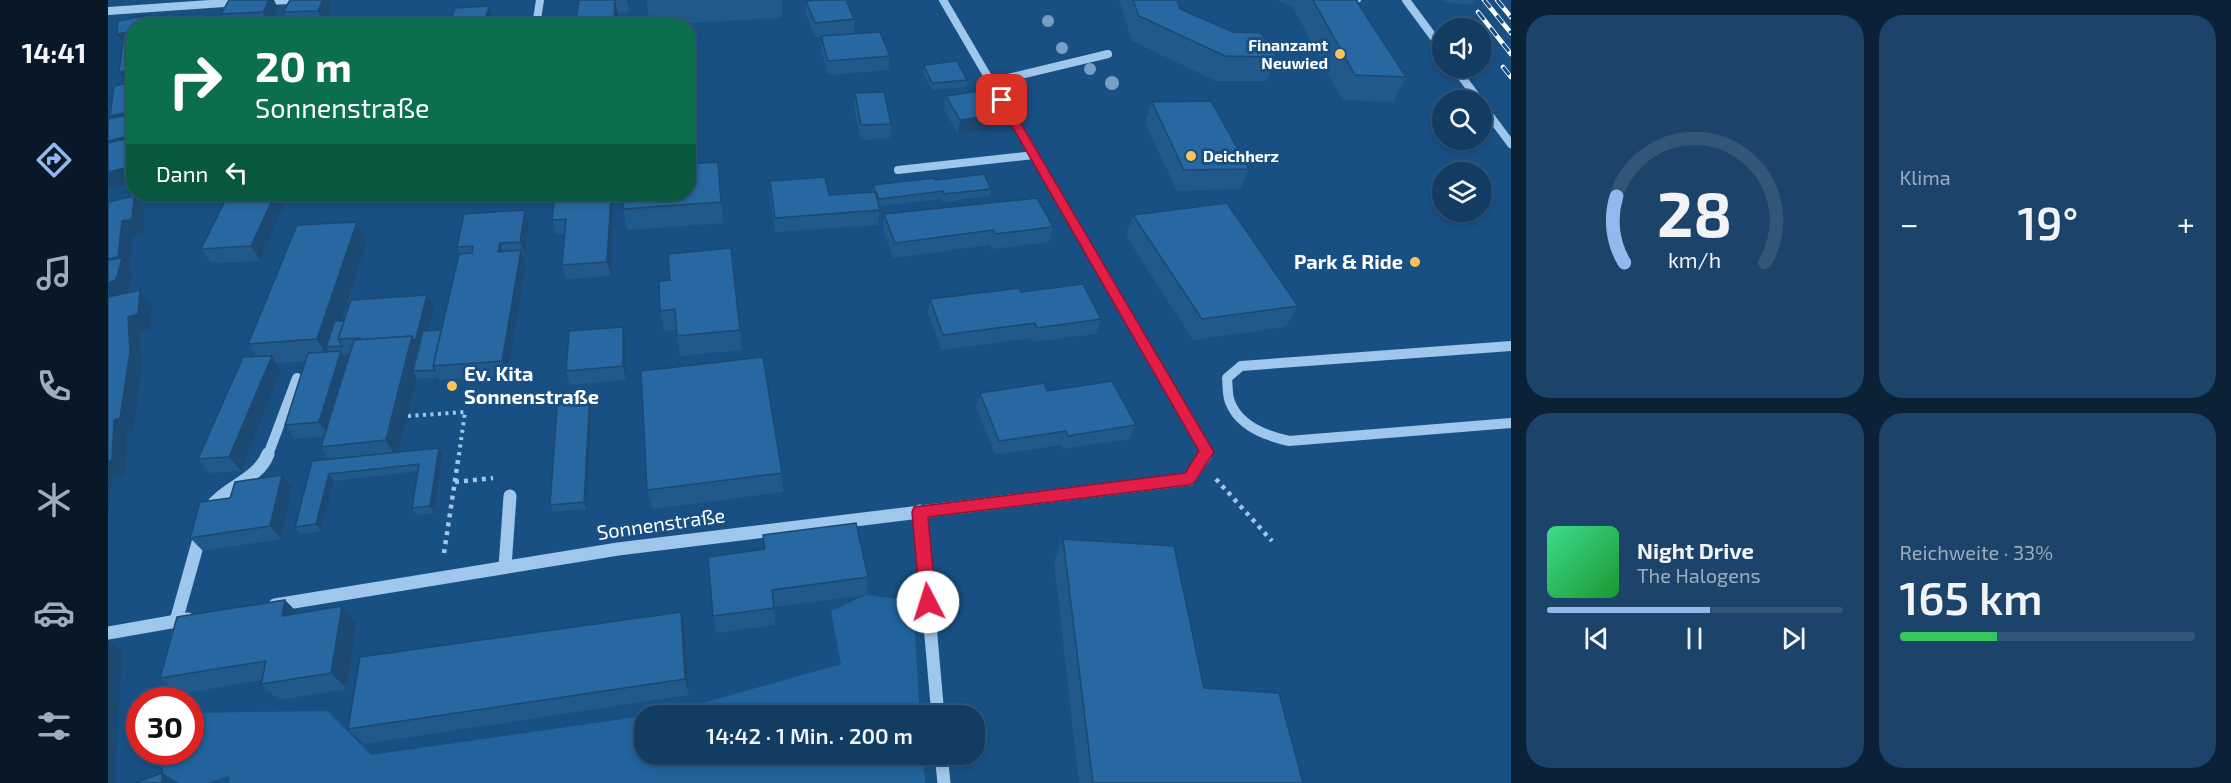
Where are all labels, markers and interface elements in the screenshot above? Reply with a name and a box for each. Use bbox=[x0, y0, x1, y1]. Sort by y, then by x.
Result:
map controls bbox=[1432, 18, 1492, 222]
button: sound bbox=[1432, 18, 1492, 78]
place label: Finanzamt Neuwied bbox=[1248, 35, 1328, 72]
text: 14:41 bbox=[22, 36, 86, 68]
text: 20 m bbox=[255, 40, 352, 90]
icon: right bbox=[156, 42, 234, 120]
marker: Finanzamt Neuwied bbox=[1333, 47, 1347, 61]
pin bbox=[976, 74, 1027, 125]
icon: arrive bbox=[985, 83, 1018, 116]
button: search bbox=[1432, 90, 1492, 150]
text: Sonnenstraße bbox=[255, 91, 429, 123]
icon: directions bbox=[33, 139, 75, 181]
place label: Deichherz bbox=[1203, 146, 1279, 165]
marker: Deichherz bbox=[1184, 149, 1198, 163]
icon: left bbox=[220, 156, 253, 189]
text: Dann bbox=[156, 160, 208, 186]
button: layers bbox=[1432, 162, 1492, 222]
text: Klima bbox=[1900, 165, 1951, 189]
text: 28 bbox=[1657, 175, 1732, 250]
text: 19° bbox=[2017, 195, 2078, 249]
text: − bbox=[1900, 203, 1919, 243]
text: + bbox=[2177, 203, 2195, 243]
text: km/h bbox=[1668, 248, 1721, 273]
place label: Park & Ride bbox=[1294, 249, 1403, 273]
icon: music bbox=[33, 252, 75, 294]
marker: Park & Ride bbox=[1408, 255, 1422, 269]
place label: Ev. Kita Sonnenstraße bbox=[464, 361, 599, 408]
icon: phone bbox=[33, 365, 75, 407]
marker: Ev. Kita Sonnenstraße bbox=[445, 379, 459, 393]
icon: climate bbox=[33, 479, 75, 521]
street label: Sonnenstraße bbox=[595, 502, 727, 544]
text: Night Drive bbox=[1637, 537, 1754, 563]
text: Reichweite · 33% bbox=[1900, 540, 2053, 564]
text: The Halogens bbox=[1637, 563, 1761, 587]
position arrow bbox=[896, 570, 960, 634]
text: 165 km bbox=[1900, 570, 2043, 624]
icon: car bbox=[33, 592, 75, 634]
icon: previous bbox=[1580, 622, 1613, 655]
icon: pause bbox=[1678, 622, 1711, 655]
icon: next bbox=[1777, 622, 1810, 655]
speed limit sign: 30 bbox=[126, 687, 204, 765]
icon: filters bbox=[33, 705, 75, 747]
text: 14:42 · 1 Min. · 200 m bbox=[706, 722, 913, 748]

